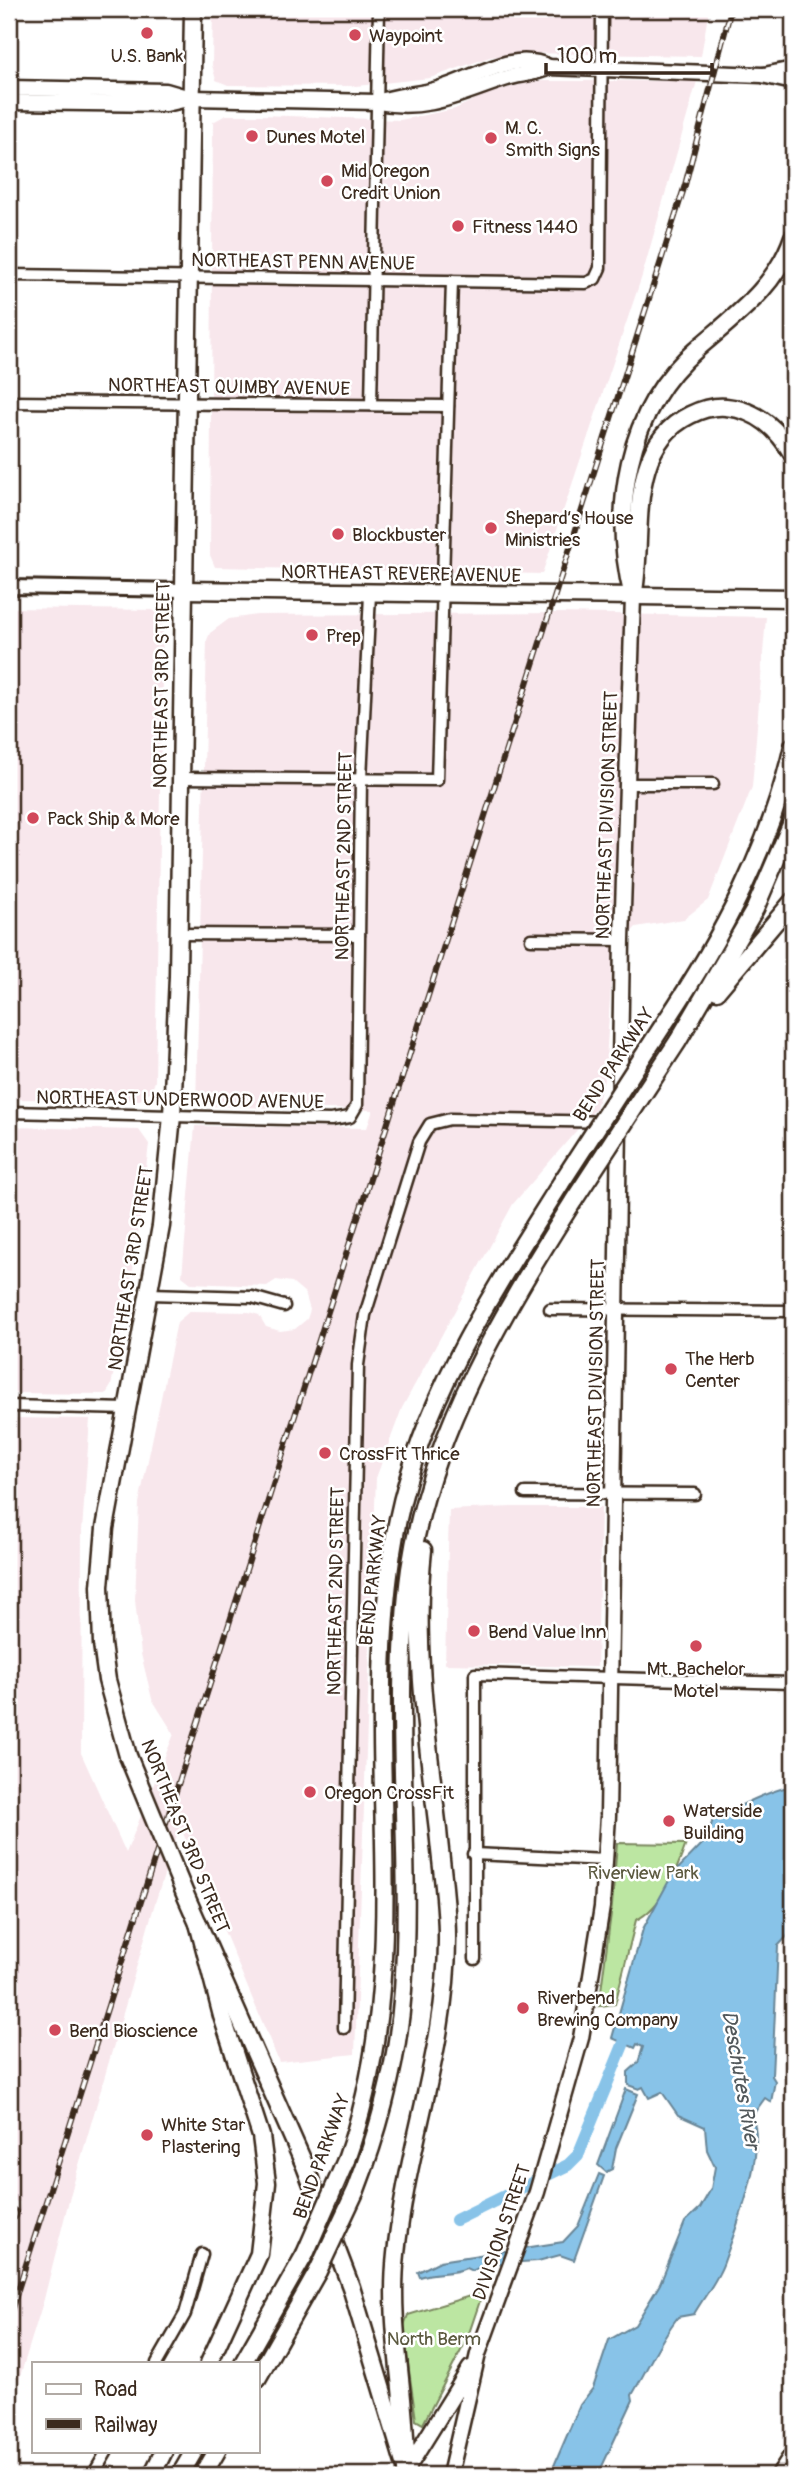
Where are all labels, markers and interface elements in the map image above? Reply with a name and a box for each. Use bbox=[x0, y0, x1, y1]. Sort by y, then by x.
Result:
place label: Waypoint bbox=[369, 24, 443, 48]
marker: U.S. Bank bbox=[139, 25, 155, 41]
marker: Waypoint bbox=[347, 27, 363, 43]
scale bar bbox=[546, 32, 713, 76]
text: 100 m bbox=[557, 43, 617, 70]
place label: U.S. Bank bbox=[111, 44, 183, 68]
place label: M. C. Smith Signs bbox=[505, 116, 600, 162]
place label: Dunes Motel bbox=[266, 125, 365, 149]
marker: Dunes Motel bbox=[244, 128, 260, 144]
marker: M. C. Smith Signs bbox=[483, 130, 499, 146]
place label: Mid Oregon Credit Union bbox=[341, 159, 440, 205]
marker: Mid Oregon Credit Union bbox=[319, 173, 335, 189]
place label: Fitness 1440 bbox=[472, 215, 578, 239]
marker: Fitness 1440 bbox=[450, 218, 466, 234]
street label: NORTHEAST PENN AVENUE bbox=[191, 248, 415, 276]
street label: NORTHEAST QUIMBY AVENUE bbox=[108, 373, 350, 401]
place label: Shepard’s House Ministries bbox=[505, 506, 634, 552]
marker: Shepard’s House Ministries bbox=[483, 520, 499, 536]
place label: Blockbuster bbox=[352, 523, 446, 547]
marker: Blockbuster bbox=[330, 526, 346, 542]
street label: NORTHEAST REVERE AVENUE bbox=[281, 560, 521, 588]
street label: NORTHEAST 3RD STREET bbox=[148, 581, 176, 789]
place label: Prep bbox=[326, 624, 361, 648]
marker: Prep bbox=[304, 627, 320, 643]
street label: NORTHEAST DIVISION STREET bbox=[591, 690, 623, 940]
street label: NORTHEAST 2ND STREET bbox=[330, 751, 358, 961]
place label: Pack Ship & More bbox=[47, 807, 180, 831]
marker: Pack Ship & More bbox=[25, 810, 41, 826]
street label: BEND PARKWAY bbox=[568, 1003, 660, 1126]
street label: NORTHEAST UNDERWOOD AVENUE bbox=[36, 1085, 324, 1115]
street label: NORTHEAST 3RD STREET bbox=[103, 1164, 159, 1372]
street label: NORTHEAST DIVISION STREET bbox=[582, 1258, 610, 1508]
place label: The Herb Center bbox=[685, 1347, 755, 1393]
marker: The Herb Center bbox=[663, 1361, 679, 1377]
place label: CrossFit Thrice bbox=[339, 1442, 460, 1466]
marker: CrossFit Thrice bbox=[317, 1445, 333, 1461]
street label: NORTHEAST 2ND STREET bbox=[322, 1486, 350, 1696]
street label: BEND PARKWAY bbox=[354, 1513, 392, 1647]
place label: Bend Value Inn bbox=[488, 1620, 607, 1644]
marker: Bend Value Inn bbox=[466, 1623, 482, 1639]
marker: Mt. Bachelor Motel bbox=[688, 1638, 704, 1654]
place label: Mt. Bachelor Motel bbox=[647, 1657, 746, 1703]
street label: NORTHEAST 3RD STREET bbox=[135, 1736, 235, 1937]
place label: Oregon CrossFit bbox=[324, 1781, 454, 1805]
marker: Oregon CrossFit bbox=[302, 1784, 318, 1800]
place label: Waterside Building bbox=[683, 1799, 763, 1845]
marker: Waterside Building bbox=[661, 1813, 677, 1829]
park label: Riverview Park bbox=[587, 1861, 699, 1885]
place label: Riverbend Brewing Company bbox=[537, 1986, 678, 2032]
marker: Riverbend Brewing Company bbox=[515, 2000, 531, 2016]
water label: Deschutes River bbox=[715, 2009, 766, 2154]
place label: Bend Bioscience bbox=[69, 2019, 198, 2043]
marker: Bend Bioscience bbox=[47, 2022, 63, 2038]
street label: BEND PARKWAY bbox=[288, 2090, 356, 2222]
place label: White Star Plastering bbox=[161, 2113, 245, 2159]
marker: White Star Plastering bbox=[139, 2127, 155, 2143]
street label: DIVISION STREET bbox=[467, 2161, 536, 2304]
park label: North Berm bbox=[387, 2327, 481, 2351]
legend bbox=[32, 2362, 259, 2452]
text: Road bbox=[94, 2376, 138, 2403]
text: Railway bbox=[94, 2412, 158, 2439]

